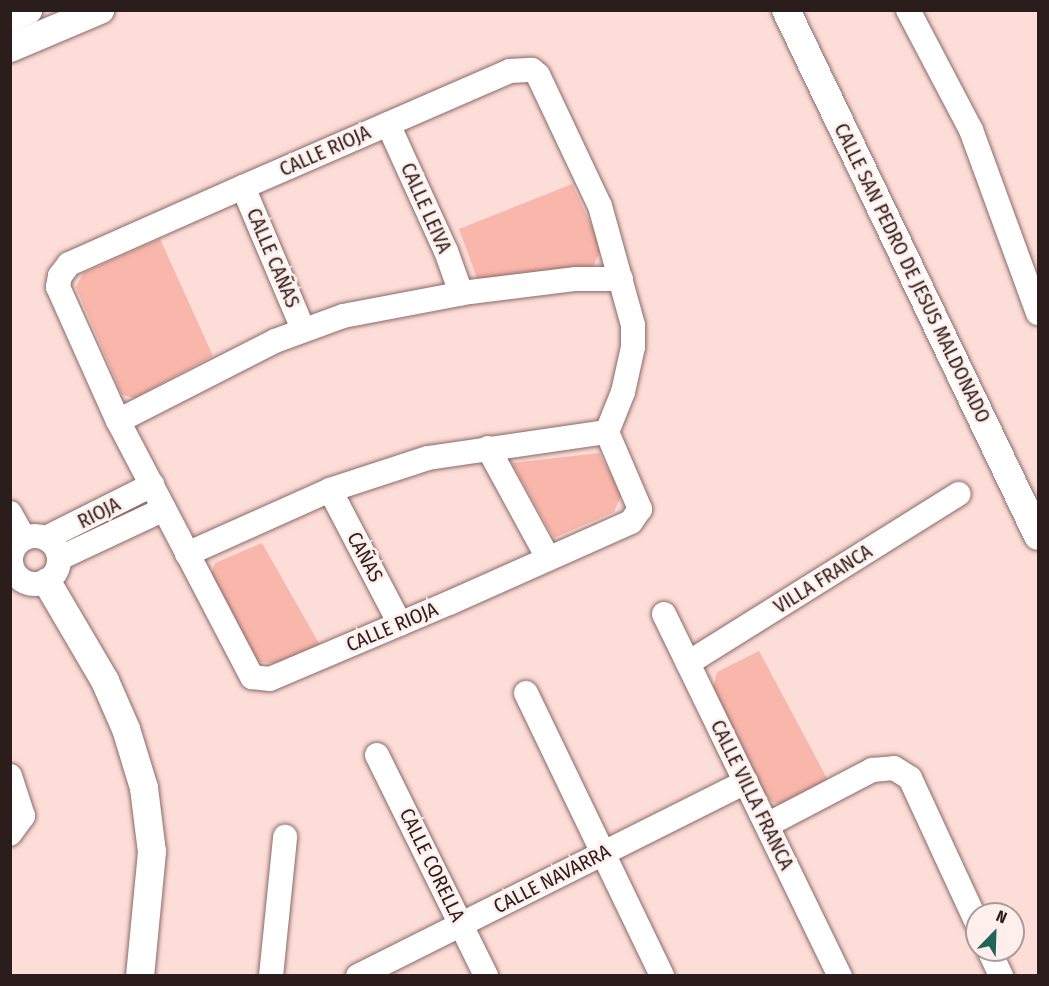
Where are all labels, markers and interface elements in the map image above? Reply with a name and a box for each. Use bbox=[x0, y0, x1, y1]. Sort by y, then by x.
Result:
street label: CALLE SAN PEDRO DE JESUS MALDONADO bbox=[829, 119, 995, 427]
street label: CALLE RIOJA bbox=[276, 120, 374, 182]
street label: CALLE LEIVA bbox=[395, 159, 457, 257]
street label: CALLE CAÑAS bbox=[241, 205, 305, 311]
street label: RIOJA bbox=[74, 492, 124, 534]
street label: CAÑAS bbox=[342, 528, 388, 586]
street label: VILLA FRANCA bbox=[769, 539, 877, 619]
street label: CALLE RIOJA bbox=[343, 597, 441, 657]
street label: CALLE VILLA FRANCA bbox=[705, 716, 799, 874]
street label: CALLE CORELLA bbox=[394, 804, 470, 926]
street label: CALLE NAVARRA bbox=[490, 839, 614, 919]
north arrow bbox=[965, 902, 1025, 962]
text: N bbox=[993, 906, 1010, 927]

